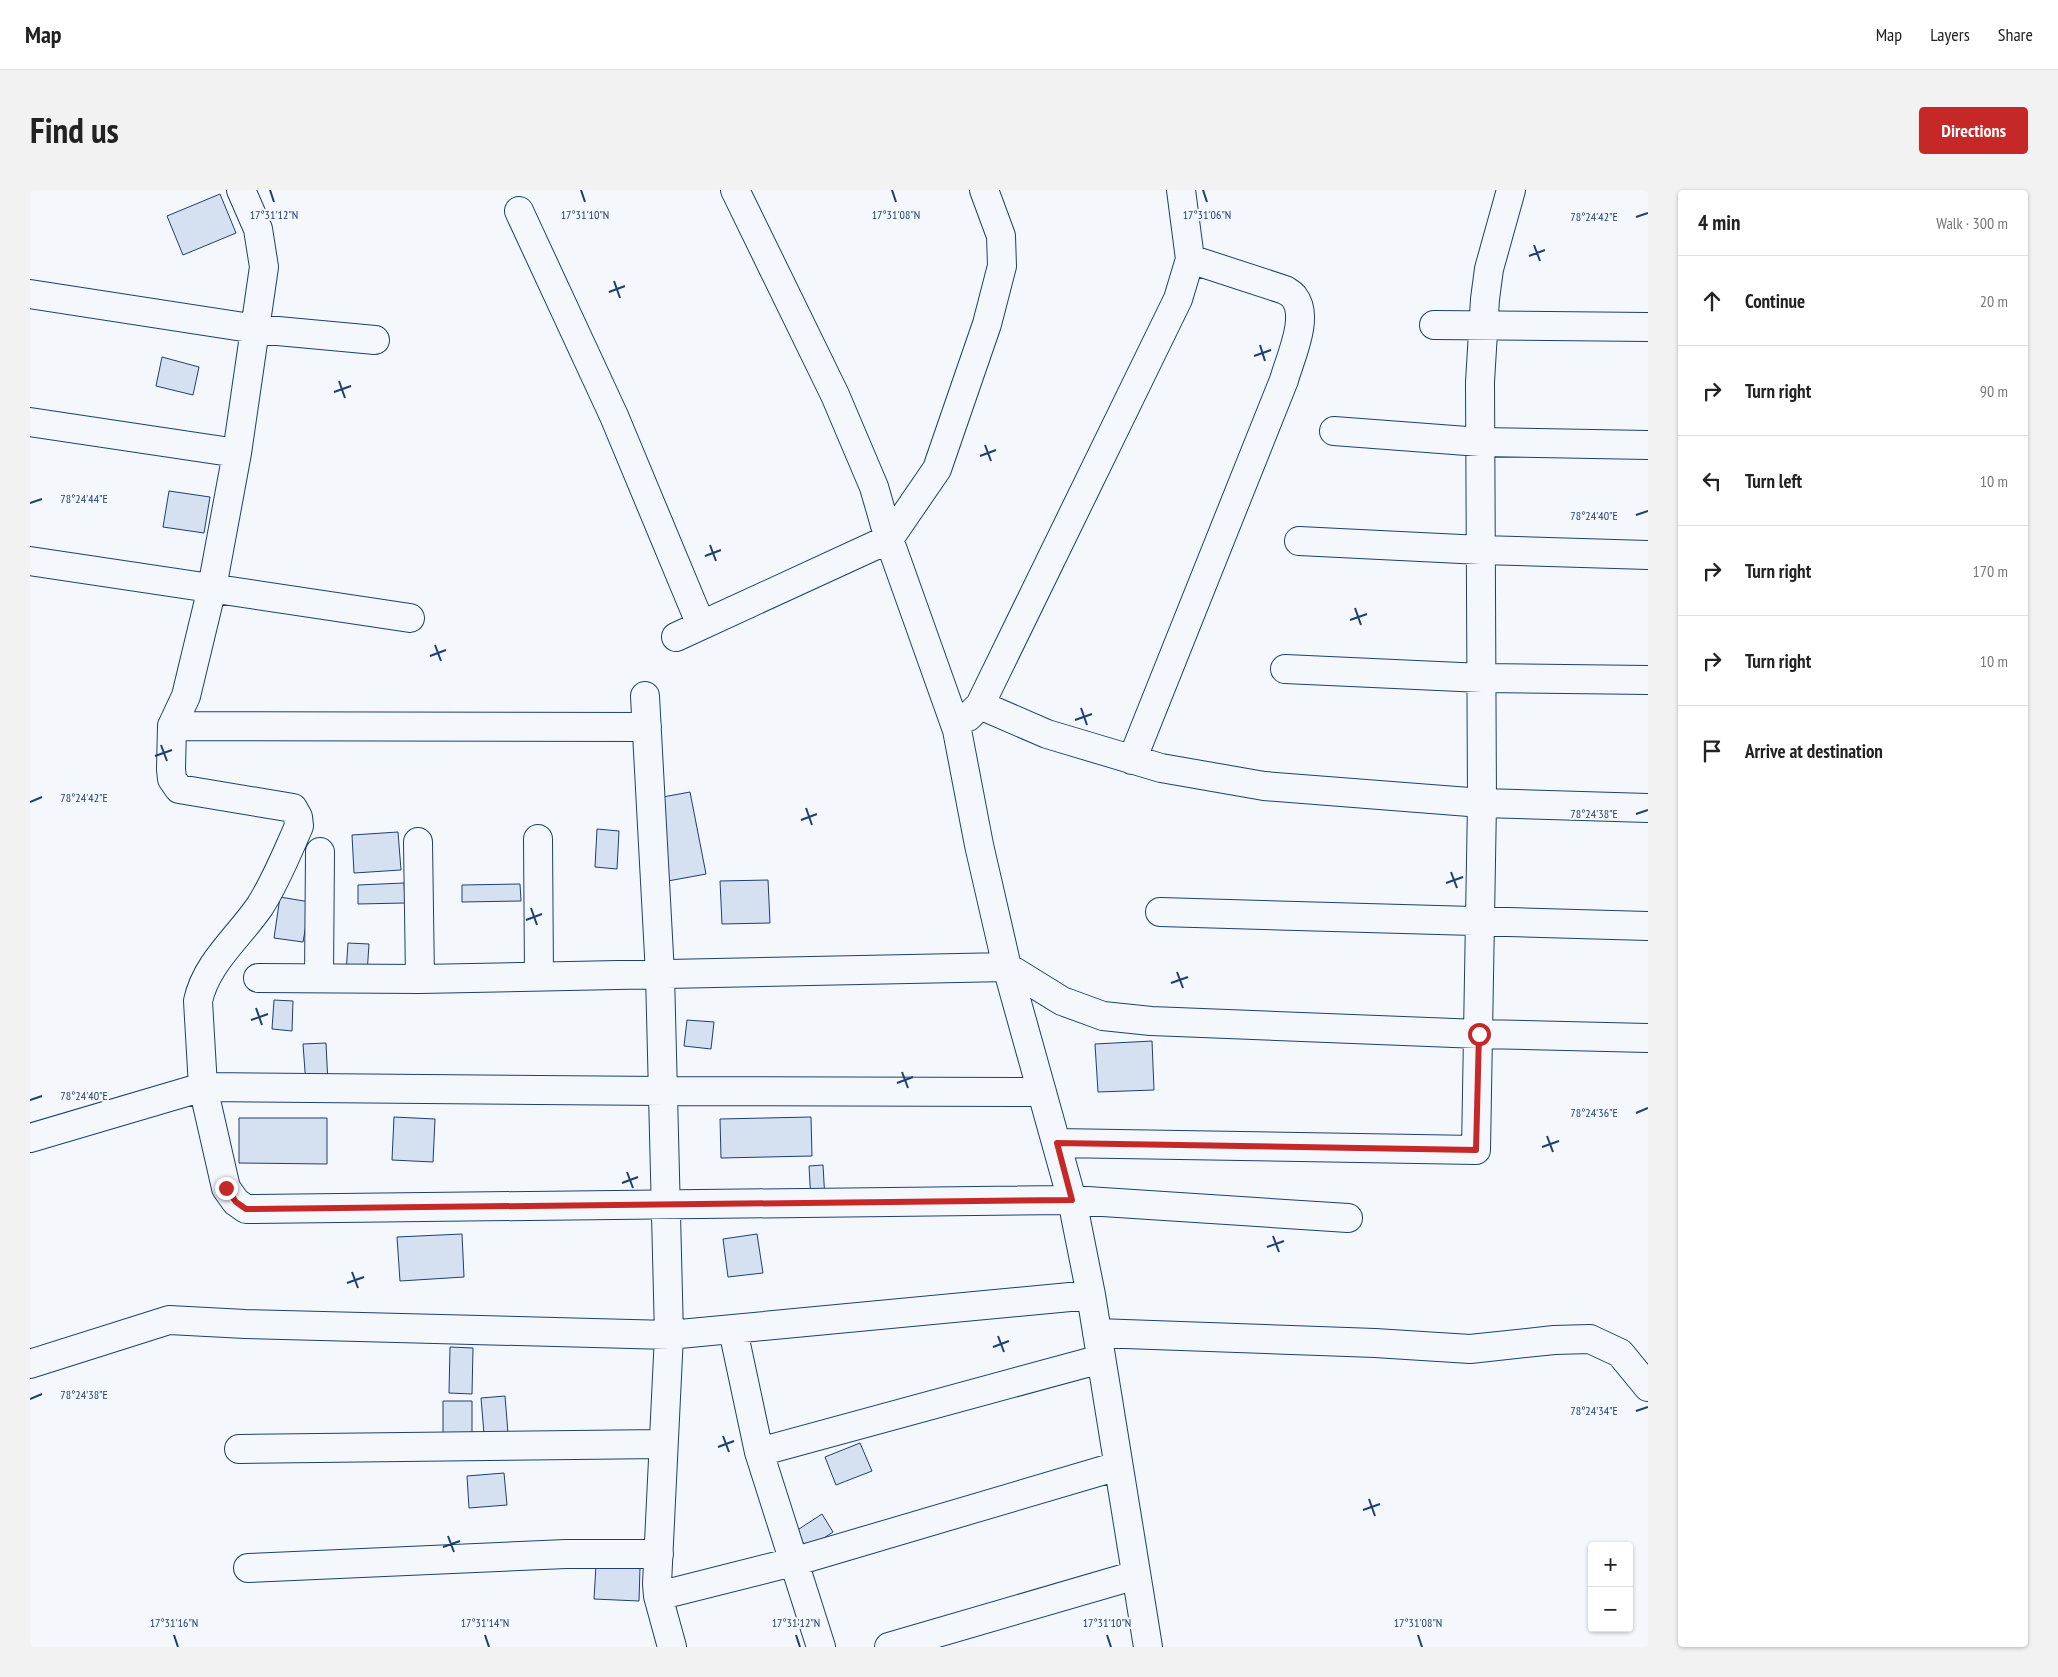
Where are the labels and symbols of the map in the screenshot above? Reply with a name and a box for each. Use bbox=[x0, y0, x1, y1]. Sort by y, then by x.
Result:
text: 17°31'12"N bbox=[250, 207, 298, 222]
text: 17°31'10"N bbox=[561, 207, 609, 222]
text: 17°31'08"N bbox=[872, 207, 920, 222]
text: 17°31'06"N bbox=[1183, 207, 1231, 222]
text: 78°24'42"E bbox=[1570, 209, 1618, 224]
text: 78°24'44"E bbox=[60, 491, 108, 506]
text: 78°24'40"E bbox=[1570, 508, 1618, 523]
text: 78°24'42"E bbox=[60, 790, 108, 805]
text: 78°24'38"E bbox=[1570, 806, 1618, 821]
route start bbox=[1468, 1023, 1491, 1046]
text: 78°24'40"E bbox=[60, 1088, 108, 1103]
text: 78°24'36"E bbox=[1570, 1105, 1618, 1120]
route end bbox=[215, 1177, 238, 1200]
text: 78°24'38"E bbox=[60, 1387, 108, 1402]
text: 78°24'34"E bbox=[1570, 1403, 1618, 1418]
text: 17°31'16"N bbox=[150, 1615, 198, 1630]
text: 17°31'14"N bbox=[461, 1615, 509, 1630]
text: 17°31'12"N bbox=[772, 1615, 820, 1630]
text: 17°31'10"N bbox=[1083, 1615, 1131, 1630]
text: 17°31'08"N bbox=[1394, 1615, 1442, 1630]

